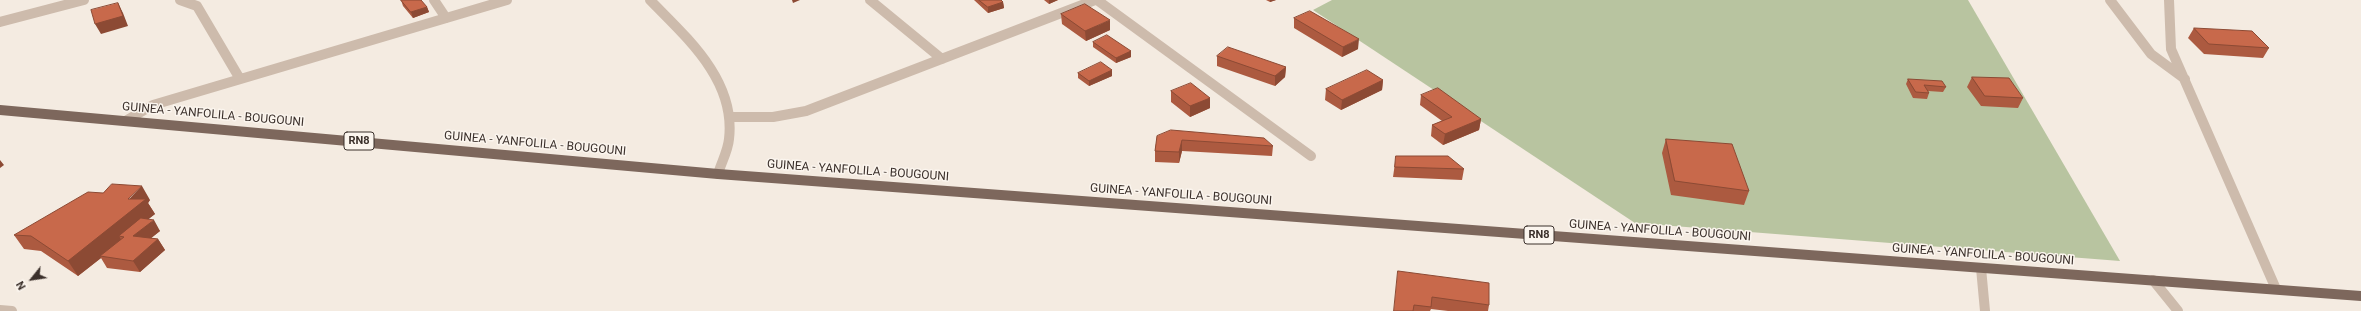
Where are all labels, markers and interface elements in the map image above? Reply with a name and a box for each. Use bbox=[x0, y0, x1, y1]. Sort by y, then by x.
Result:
street label: GUINEA - YANFOLILA - BOUGOUNI bbox=[121, 100, 305, 130]
street label: GUINEA - YANFOLILA - BOUGOUNI bbox=[443, 129, 627, 159]
road number: RN8 bbox=[344, 132, 374, 150]
street label: GUINEA - YANFOLILA - BOUGOUNI bbox=[766, 157, 950, 185]
street label: GUINEA - YANFOLILA - BOUGOUNI bbox=[1089, 181, 1273, 209]
street label: GUINEA - YANFOLILA - BOUGOUNI bbox=[1568, 217, 1752, 245]
road number: RN8 bbox=[1524, 226, 1554, 244]
street label: GUINEA - YANFOLILA - BOUGOUNI bbox=[1891, 241, 2075, 269]
north arrow bbox=[12, 259, 52, 299]
text: N bbox=[14, 279, 29, 292]

